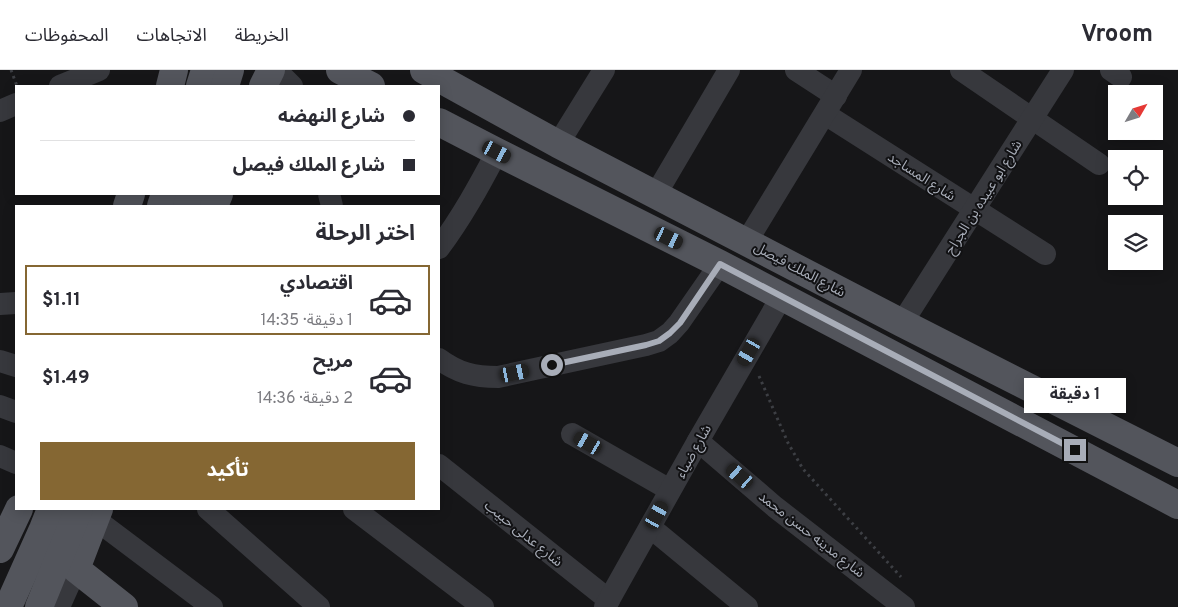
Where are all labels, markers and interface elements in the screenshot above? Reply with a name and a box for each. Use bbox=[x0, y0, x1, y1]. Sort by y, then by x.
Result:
text: Vroom bbox=[1081, 20, 1153, 50]
text: المحفوظات bbox=[25, 25, 109, 48]
text: الاتجاهات bbox=[137, 25, 207, 48]
text: الخريطة bbox=[235, 25, 289, 48]
north arrow bbox=[1108, 85, 1162, 140]
map controls bbox=[1108, 85, 1163, 270]
text: شارع النهضه bbox=[278, 105, 385, 129]
street label: شارع ابو عبيده بن الجراح bbox=[942, 137, 1027, 259]
car bbox=[480, 139, 513, 165]
street label: شارع المساجد bbox=[884, 149, 958, 206]
button: locate bbox=[1108, 150, 1163, 205]
text: شارع الملك فيصل bbox=[233, 154, 385, 178]
button: layers bbox=[1108, 215, 1163, 270]
text: اختر الرحلة bbox=[316, 221, 415, 248]
car bbox=[652, 225, 685, 251]
street label: شارع الملك فيصل bbox=[750, 239, 848, 302]
text: اقتصادي bbox=[280, 272, 353, 296]
icon: car bbox=[368, 278, 413, 323]
text: $1.11 bbox=[42, 288, 81, 312]
text: 1 دقيقة · 14:35 bbox=[261, 311, 353, 331]
car bbox=[735, 335, 762, 369]
text: مريح bbox=[313, 350, 353, 374]
route start bbox=[541, 354, 563, 376]
icon: car bbox=[368, 356, 413, 401]
car bbox=[498, 363, 531, 383]
text: $1.49 bbox=[42, 366, 90, 390]
callout: 1 دقيقة bbox=[1024, 378, 1126, 412]
text: 1 دقيقة bbox=[1050, 385, 1100, 405]
text: 2 دقيقة · 14:36 bbox=[257, 389, 353, 409]
street label: شارع ضياء bbox=[673, 422, 717, 482]
car bbox=[571, 429, 604, 457]
route end bbox=[1064, 439, 1086, 461]
button: تأكيد bbox=[40, 442, 415, 500]
car bbox=[723, 460, 756, 492]
street label: شارع مدينه حسن محمد bbox=[754, 488, 868, 583]
street label: شارع عدلى حبيب bbox=[480, 497, 566, 572]
car bbox=[643, 498, 670, 532]

